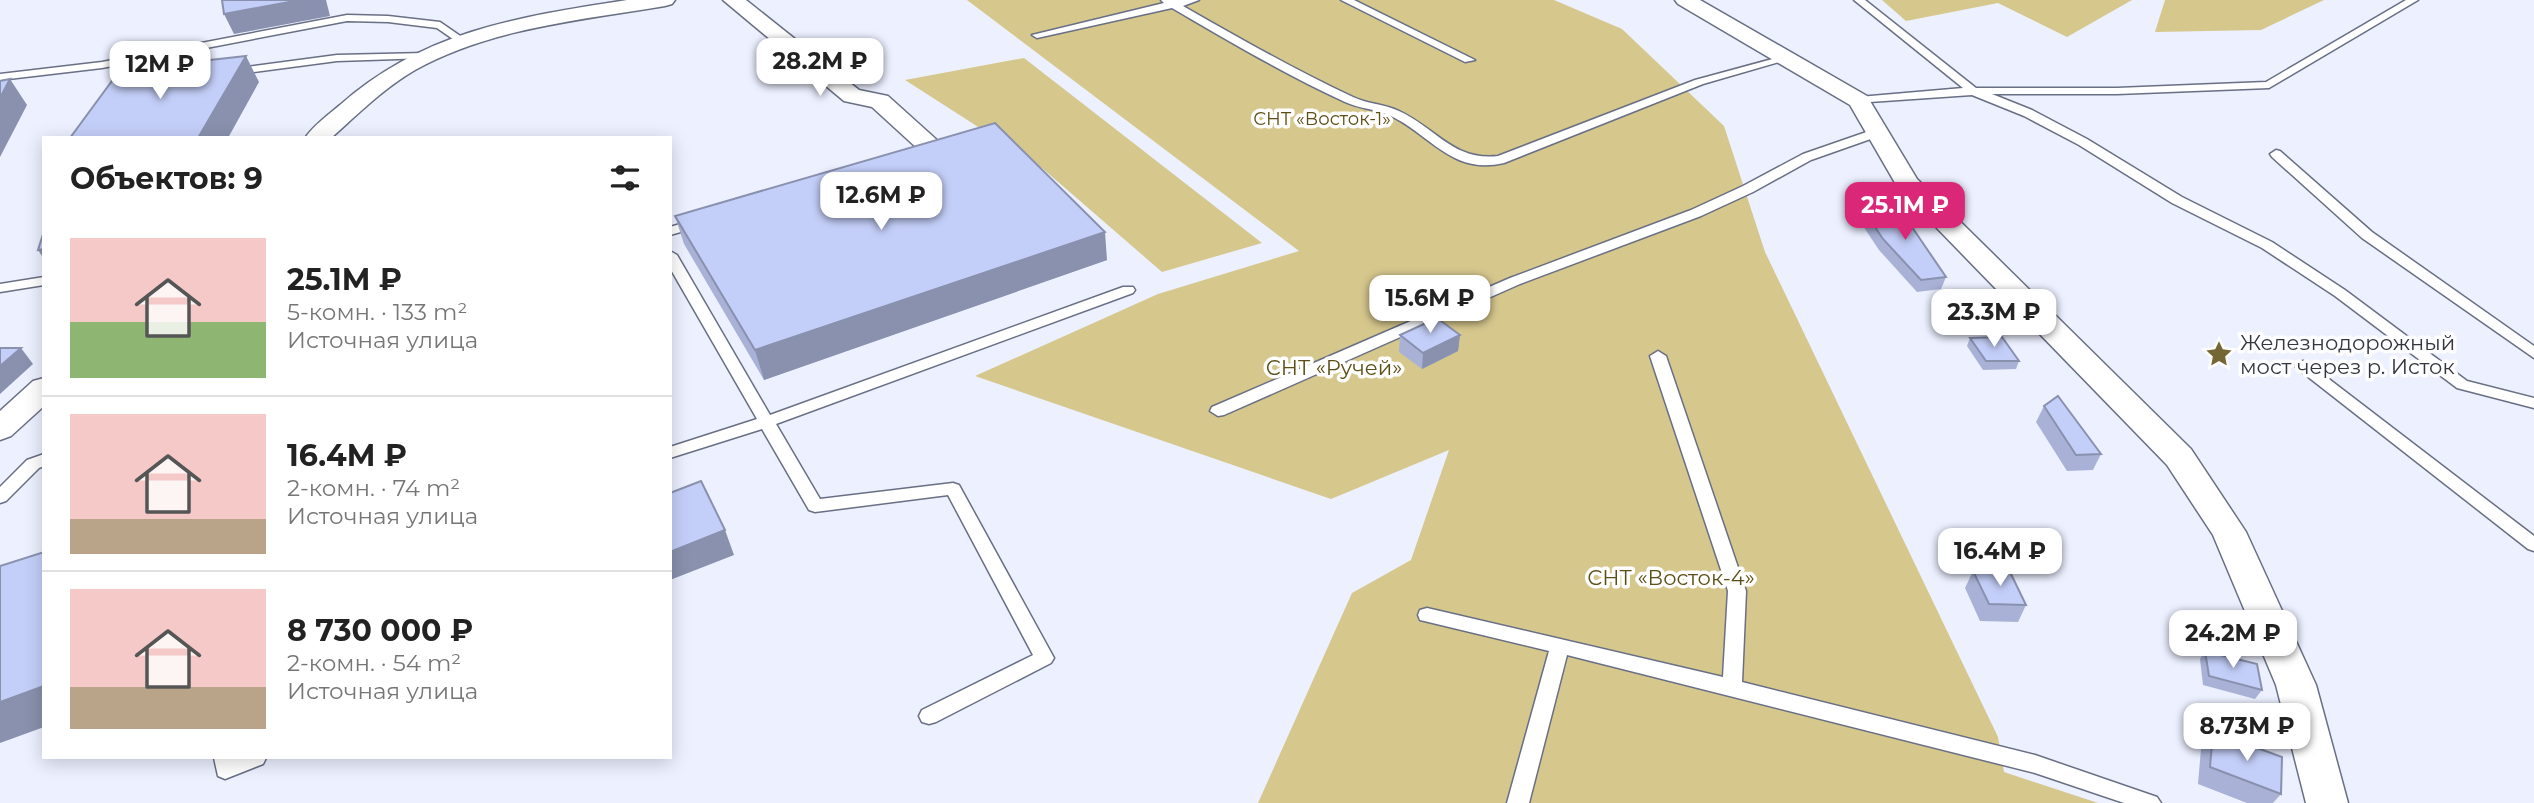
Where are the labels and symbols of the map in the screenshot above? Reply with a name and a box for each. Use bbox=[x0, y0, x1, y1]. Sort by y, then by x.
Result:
pin: 28.2M ₽ bbox=[755, 38, 885, 98]
pin: 12M ₽ bbox=[111, 42, 209, 101]
park label: СНТ «Восток-1» bbox=[1253, 108, 1391, 130]
pin: 12.6M ₽ bbox=[816, 173, 946, 232]
pin: 25.1M ₽ bbox=[1840, 182, 1970, 242]
pin: 15.6M ₽ bbox=[1365, 276, 1495, 335]
pin: 23.3M ₽ bbox=[1929, 290, 2059, 349]
place label: Железнодорожный мост через р. Исток bbox=[2240, 330, 2455, 379]
place icon: Железнодорожный мост через р. Исток bbox=[2204, 339, 2234, 369]
park label: СНТ «Ручей» bbox=[1266, 355, 1402, 380]
pin: 16.4M ₽ bbox=[1935, 528, 2065, 588]
park label: СНТ «Восток-4» bbox=[1587, 565, 1755, 590]
pin: 24.2M ₽ bbox=[2168, 610, 2298, 670]
pin: 8.73M ₽ bbox=[2182, 704, 2312, 763]

